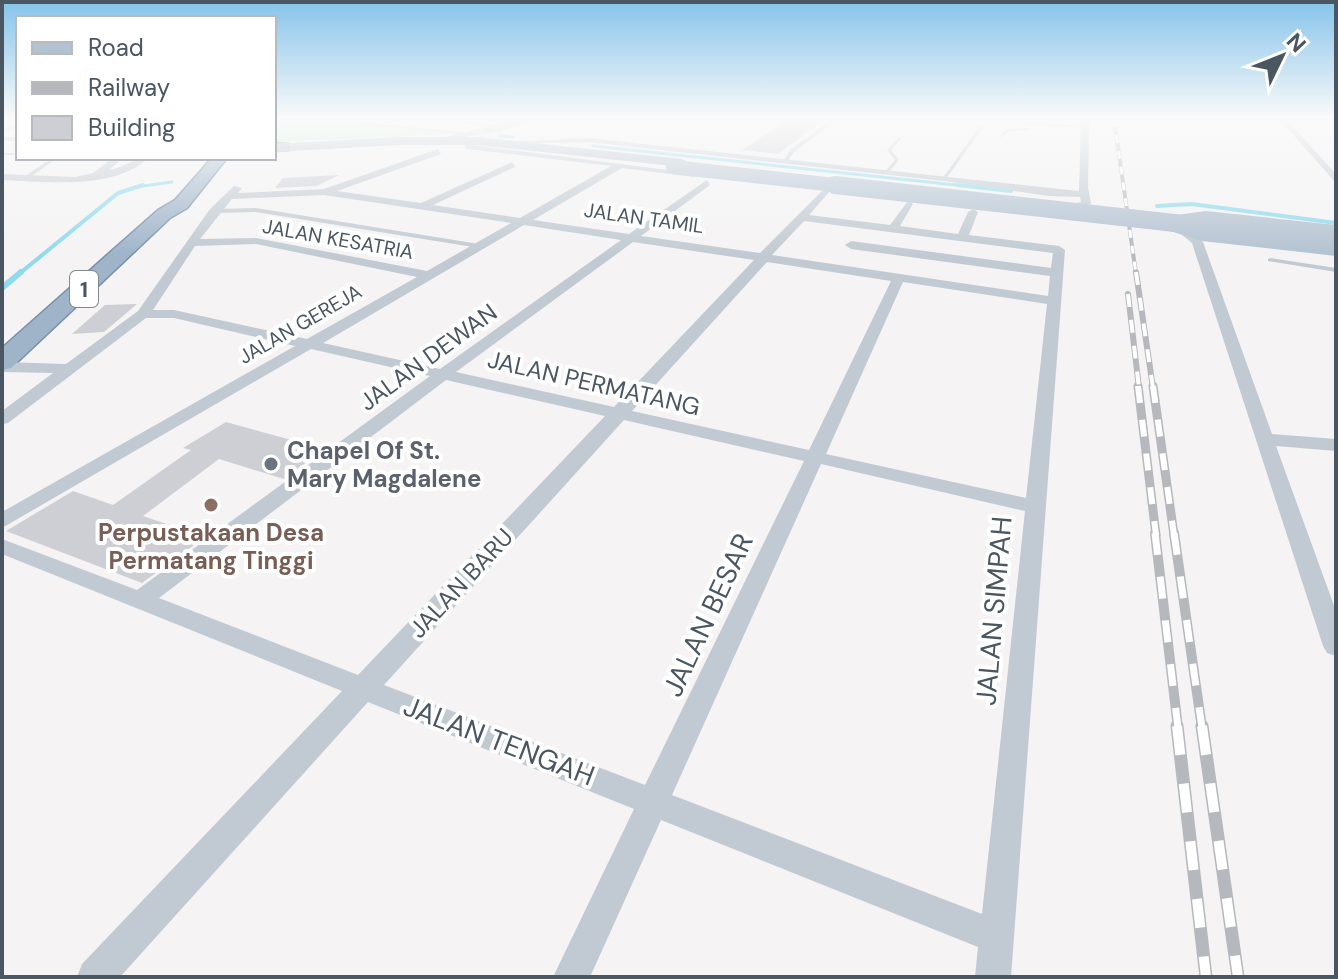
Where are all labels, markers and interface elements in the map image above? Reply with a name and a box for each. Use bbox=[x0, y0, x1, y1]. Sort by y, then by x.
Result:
legend bbox=[16, 16, 276, 160]
north arrow bbox=[1242, 16, 1322, 96]
text: N bbox=[1280, 27, 1312, 58]
text: Road bbox=[88, 32, 144, 63]
text: Railway bbox=[88, 72, 170, 103]
text: Building bbox=[88, 112, 175, 143]
street label: JALAN TAMIL bbox=[582, 197, 706, 239]
street label: JALAN KESATRIA bbox=[260, 213, 416, 265]
road number: 1 bbox=[70, 271, 98, 307]
street label: JALAN GEREJA bbox=[234, 278, 366, 370]
street label: JALAN DEWAN bbox=[353, 297, 503, 417]
street label: JALAN PERMATANG bbox=[485, 343, 703, 423]
place label: Chapel Of St. Mary Magdalene bbox=[287, 435, 481, 494]
marker: Chapel Of St. Mary Magdalene bbox=[262, 455, 280, 473]
marker: Perpustakaan Desa Permatang Tinggi bbox=[202, 496, 220, 514]
street label: JALAN SIMPAH bbox=[967, 515, 1021, 707]
place label: Perpustakaan Desa Permatang Tinggi bbox=[98, 517, 324, 576]
street label: JALAN BARU bbox=[402, 522, 520, 644]
street label: JALAN BESAR bbox=[654, 527, 762, 703]
street label: JALAN TENGAH bbox=[398, 688, 600, 794]

